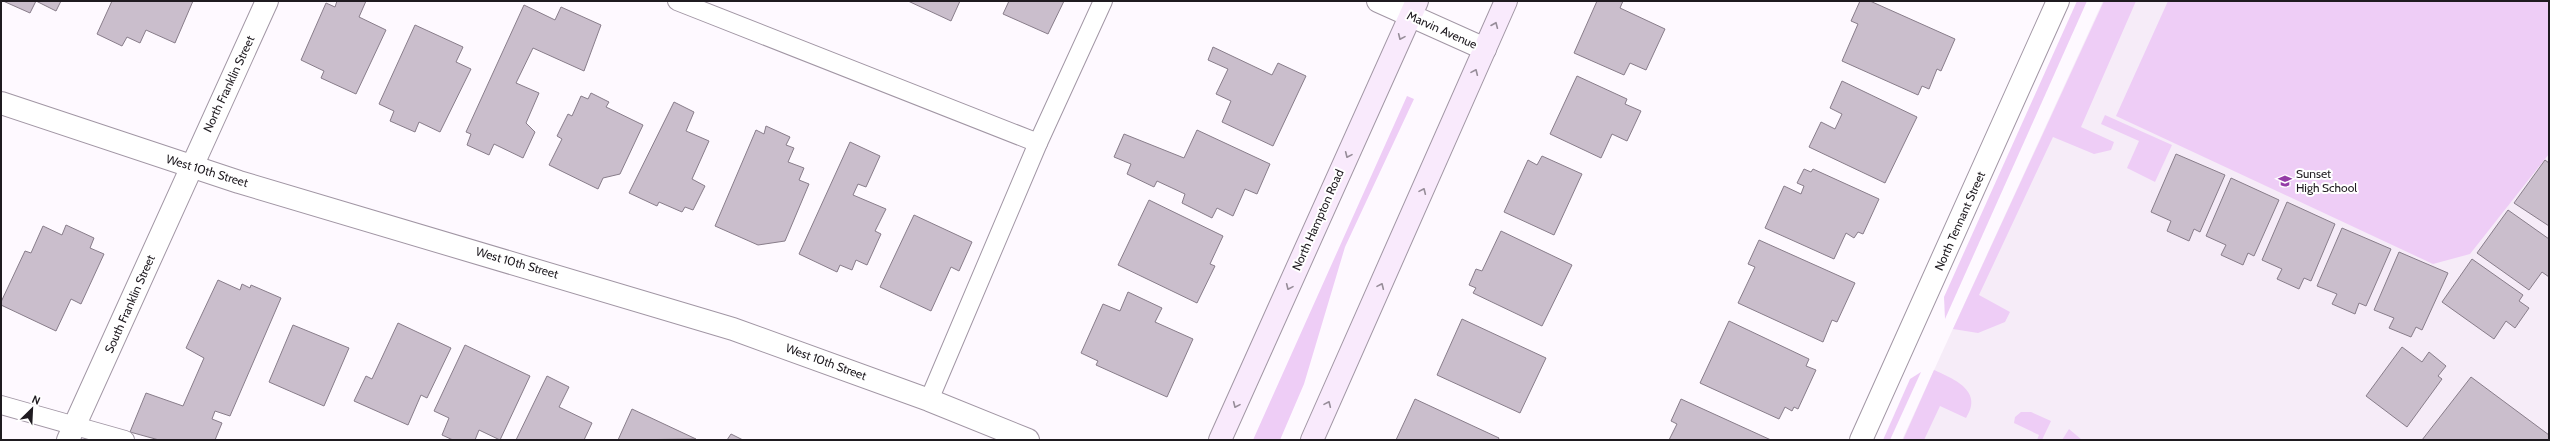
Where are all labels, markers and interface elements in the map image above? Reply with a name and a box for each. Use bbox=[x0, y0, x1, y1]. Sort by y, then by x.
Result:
street label: Marvin Avenue bbox=[1405, 7, 1480, 52]
one-way arrow bbox=[1490, 22, 1498, 30]
one-way arrow bbox=[1398, 32, 1406, 40]
street label: North Franklin Street bbox=[200, 33, 257, 134]
one-way arrow bbox=[1470, 68, 1478, 76]
street label: West 10th Street bbox=[164, 151, 250, 190]
one-way arrow bbox=[1344, 152, 1352, 159]
place label: Sunset High School bbox=[2296, 166, 2357, 195]
street label: North Hampton Road bbox=[1288, 167, 1347, 273]
street label: North Tennant Street bbox=[1931, 169, 1988, 273]
school or university icon: Sunset High School bbox=[2277, 173, 2293, 189]
one-way arrow bbox=[1418, 187, 1426, 194]
street label: West 10th Street bbox=[474, 244, 560, 281]
street label: South Franklin Street bbox=[101, 252, 158, 355]
one-way arrow bbox=[1286, 282, 1294, 290]
one-way arrow bbox=[1376, 282, 1384, 290]
street label: West 10th Street bbox=[784, 340, 869, 383]
north arrow bbox=[12, 389, 52, 429]
text: N bbox=[30, 392, 42, 408]
one-way arrow bbox=[1233, 401, 1241, 409]
one-way arrow bbox=[1323, 401, 1331, 409]

